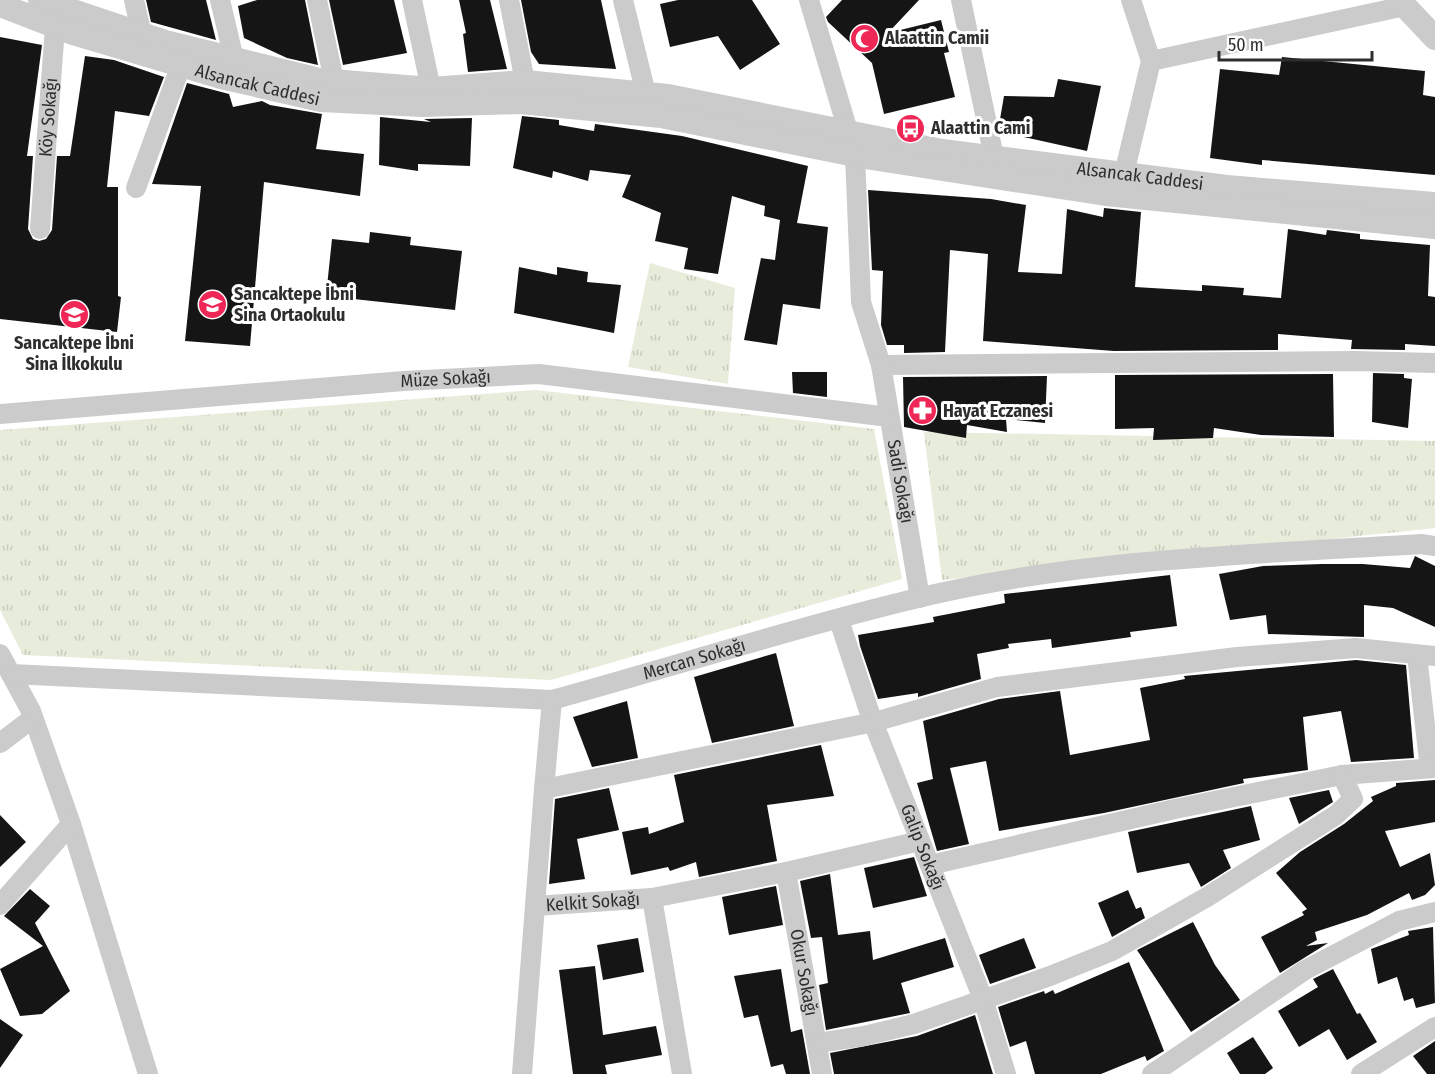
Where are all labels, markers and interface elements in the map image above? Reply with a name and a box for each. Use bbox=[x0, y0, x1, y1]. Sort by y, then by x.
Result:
mosque icon: Alaattin Camii bbox=[848, 22, 880, 54]
scale bar bbox=[1219, 24, 1372, 62]
place label: Alaattin Camii bbox=[884, 27, 989, 49]
text: 50 m bbox=[1228, 34, 1264, 56]
street label: Alsancak Caddesi bbox=[193, 59, 322, 110]
street label: Köy Sokağı bbox=[34, 77, 62, 158]
bus stop icon: Alaattin Cami bbox=[894, 112, 926, 144]
place label: Alaattin Cami bbox=[930, 117, 1031, 139]
street label: Alsancak Caddesi bbox=[1076, 157, 1205, 195]
place label: Sancaktepe İbni Sina Ortaokulu bbox=[234, 283, 354, 326]
school or university icon: Sancaktepe İbni Sina Ortaokulu bbox=[197, 288, 229, 320]
school or university icon: Sancaktepe İbni Sina İlkokulu bbox=[58, 298, 90, 330]
place label: Sancaktepe İbni Sina İlkokulu bbox=[14, 332, 134, 375]
street label: Müze Sokağı bbox=[400, 366, 491, 392]
pharmacy icon: Hayat Eczanesi bbox=[906, 395, 938, 427]
place label: Hayat Eczanesi bbox=[943, 400, 1053, 422]
street label: Sadi Sokağı bbox=[883, 438, 918, 525]
street label: Mercan Sokağı bbox=[640, 634, 748, 685]
street label: Galip Sokağı bbox=[896, 801, 950, 893]
street label: Kelkit Sokağı bbox=[545, 888, 641, 916]
street label: Okur Sokağı bbox=[785, 927, 822, 1018]

